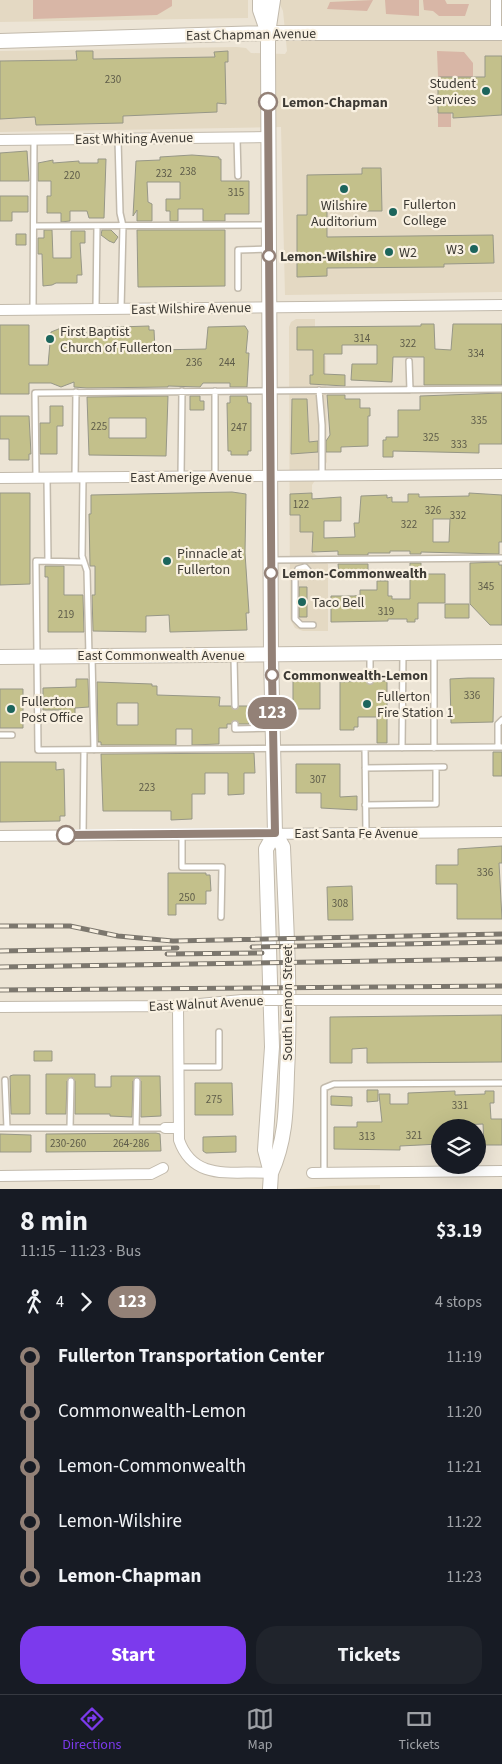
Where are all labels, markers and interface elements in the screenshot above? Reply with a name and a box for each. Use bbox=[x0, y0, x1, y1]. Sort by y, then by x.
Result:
street label: East Chapman Avenue bbox=[186, 24, 316, 46]
house number: 230 bbox=[105, 72, 121, 87]
place label: Student Services bbox=[427, 74, 476, 110]
marker: Student Services bbox=[480, 85, 492, 97]
marker: Lemon-Chapman bbox=[258, 92, 278, 112]
place label: Lemon-Chapman bbox=[282, 93, 388, 113]
street label: East Whiting Avenue bbox=[75, 128, 193, 150]
house number: 238 bbox=[180, 164, 197, 179]
house number: 232 bbox=[156, 166, 172, 181]
house number: 220 bbox=[64, 168, 80, 183]
marker: Wilshire Auditorium bbox=[338, 183, 350, 195]
house number: 315 bbox=[228, 185, 244, 200]
place label: Fullerton College bbox=[403, 195, 456, 231]
place label: Wilshire Auditorium bbox=[311, 196, 377, 232]
marker: Fullerton College bbox=[387, 206, 399, 218]
place label: W3 bbox=[446, 240, 464, 260]
place label: W2 bbox=[399, 243, 417, 263]
marker: W3 bbox=[468, 243, 480, 255]
marker: W2 bbox=[383, 246, 395, 258]
place label: Lemon-Wilshire bbox=[280, 247, 377, 267]
marker: Lemon-Wilshire bbox=[262, 249, 276, 263]
street label: East Wilshire Avenue bbox=[131, 298, 251, 320]
place label: First Baptist Church of Fullerton bbox=[60, 322, 172, 358]
house number: 314 bbox=[354, 331, 371, 346]
marker: First Baptist Church of Fullerton bbox=[44, 333, 56, 345]
house number: 322 bbox=[400, 336, 416, 351]
house number: 334 bbox=[468, 346, 485, 361]
house number: 236 bbox=[186, 355, 203, 370]
house number: 244 bbox=[219, 355, 236, 370]
house number: 335 bbox=[471, 413, 487, 428]
house number: 225 bbox=[91, 419, 107, 434]
house number: 247 bbox=[231, 420, 247, 435]
house number: 325 bbox=[423, 430, 439, 445]
house number: 333 bbox=[451, 437, 467, 452]
street label: East Amerige Avenue bbox=[130, 468, 252, 488]
house number: 122 bbox=[293, 497, 309, 512]
house number: 326 bbox=[425, 503, 442, 518]
house number: 332 bbox=[450, 508, 466, 523]
house number: 322 bbox=[401, 517, 417, 532]
place label: Pinnacle at Fullerton bbox=[177, 544, 242, 580]
marker: Pinnacle at Fullerton bbox=[161, 555, 173, 567]
place label: Lemon-Commonwealth bbox=[282, 564, 427, 584]
marker: Lemon-Commonwealth bbox=[264, 566, 278, 580]
house number: 345 bbox=[478, 579, 494, 594]
place label: Taco Bell bbox=[312, 593, 365, 613]
marker: Taco Bell bbox=[296, 596, 308, 608]
house number: 319 bbox=[378, 604, 394, 619]
house number: 219 bbox=[58, 607, 74, 622]
street label: East Commonwealth Avenue bbox=[77, 646, 245, 666]
place label: Commonwealth-Lemon bbox=[283, 666, 428, 686]
marker: Commonwealth-Lemon bbox=[265, 668, 279, 682]
place label: Fullerton Fire Station 1 bbox=[377, 687, 453, 723]
house number: 336 bbox=[464, 688, 481, 703]
place label: Fullerton Post Office bbox=[21, 692, 83, 728]
line badge: 123 bbox=[243, 697, 301, 729]
marker: Fullerton Fire Station 1 bbox=[361, 698, 373, 710]
text: 123 bbox=[258, 700, 286, 725]
marker: Fullerton Post Office bbox=[5, 703, 17, 715]
house number: 307 bbox=[310, 772, 326, 787]
house number: 223 bbox=[139, 780, 155, 795]
street label: East Santa Fe Avenue bbox=[294, 824, 418, 844]
unlabelled marker bbox=[56, 825, 76, 845]
house number: 336 bbox=[477, 865, 494, 880]
house number: 250 bbox=[179, 890, 195, 905]
house number: 308 bbox=[332, 896, 349, 911]
street label: South Lemon Street bbox=[278, 945, 298, 1061]
street label: East Walnut Avenue bbox=[148, 991, 264, 1017]
house number: 275 bbox=[206, 1092, 222, 1107]
house number: 331 bbox=[452, 1098, 468, 1113]
map controls bbox=[431, 1119, 486, 1174]
button: layers bbox=[431, 1119, 486, 1174]
house number: 321 bbox=[406, 1128, 422, 1143]
house number: 313 bbox=[359, 1129, 375, 1144]
house number: 230-260 bbox=[50, 1136, 86, 1151]
house number: 264-286 bbox=[113, 1136, 150, 1151]
text: 8 min bbox=[20, 1201, 88, 1241]
text: $3.19 bbox=[436, 1218, 482, 1245]
text: 11:15 – 11:23 · Bus bbox=[20, 1240, 141, 1262]
icon: walk bbox=[20, 1288, 48, 1316]
icon: forward bbox=[72, 1288, 100, 1316]
text: 123 bbox=[118, 1289, 146, 1314]
text: 4 bbox=[56, 1291, 64, 1313]
text: 4 stops bbox=[435, 1291, 482, 1313]
text: Fullerton Transportation Center bbox=[58, 1343, 324, 1370]
text: 11:19 bbox=[446, 1346, 482, 1368]
text: Commonwealth-Lemon bbox=[58, 1398, 246, 1425]
text: 11:20 bbox=[446, 1401, 482, 1423]
text: Lemon-Commonwealth bbox=[58, 1453, 246, 1480]
text: 11:21 bbox=[446, 1456, 482, 1478]
text: Lemon-Wilshire bbox=[58, 1508, 182, 1535]
text: 11:22 bbox=[446, 1511, 482, 1533]
text: Lemon-Chapman bbox=[58, 1563, 201, 1590]
text: 11:23 bbox=[446, 1566, 482, 1588]
button: Start bbox=[20, 1626, 246, 1684]
button: Tickets bbox=[256, 1626, 482, 1684]
tab: Directions bbox=[62, 1705, 121, 1755]
tab: Map bbox=[246, 1705, 274, 1755]
tab: Tickets bbox=[398, 1705, 440, 1755]

